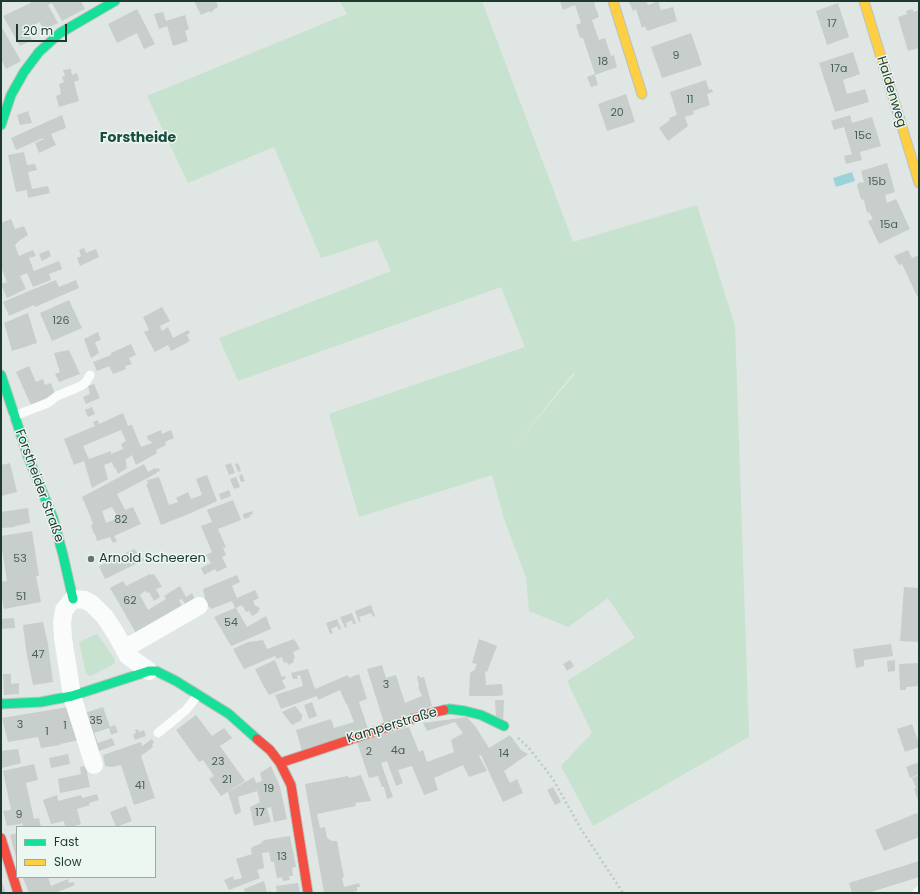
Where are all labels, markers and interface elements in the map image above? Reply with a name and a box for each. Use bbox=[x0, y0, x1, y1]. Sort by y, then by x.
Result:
scale bar bbox=[18, 16, 69, 42]
house number: 17 bbox=[827, 17, 837, 31]
text: 20 m bbox=[23, 22, 53, 39]
house number: 9 bbox=[673, 49, 679, 63]
street label: Haldenweg bbox=[873, 54, 909, 130]
house number: 18 bbox=[598, 55, 608, 69]
house number: 17a bbox=[831, 62, 847, 76]
house number: 11 bbox=[686, 93, 694, 107]
house number: 20 bbox=[610, 106, 624, 120]
house number: 15c bbox=[854, 129, 872, 143]
district label: Forstheide bbox=[100, 130, 176, 146]
house number: 15b bbox=[868, 175, 886, 189]
house number: 15a bbox=[880, 218, 898, 232]
house number: 126 bbox=[53, 314, 69, 328]
street label: Forstheider Straße bbox=[11, 427, 67, 545]
house number: 82 bbox=[114, 513, 128, 527]
place label: Arnold Scheeren bbox=[99, 551, 206, 567]
house number: 53 bbox=[13, 552, 27, 566]
marker: Arnold Scheeren bbox=[86, 554, 96, 564]
house number: 51 bbox=[16, 590, 26, 604]
house number: 62 bbox=[123, 594, 137, 608]
house number: 54 bbox=[224, 616, 238, 630]
house number: 47 bbox=[32, 648, 44, 662]
house number: 3 bbox=[383, 678, 389, 692]
street label: Kamperstraße bbox=[345, 705, 439, 747]
house number: 35 bbox=[89, 714, 103, 728]
house number: 3 bbox=[17, 718, 23, 732]
house number: 1 bbox=[63, 719, 67, 733]
house number: 1 bbox=[45, 725, 49, 739]
house number: 4a bbox=[391, 744, 405, 758]
house number: 2 bbox=[366, 745, 372, 759]
house number: 14 bbox=[499, 747, 509, 761]
house number: 23 bbox=[212, 755, 224, 769]
house number: 21 bbox=[222, 773, 232, 787]
house number: 41 bbox=[135, 779, 145, 793]
house number: 19 bbox=[264, 782, 274, 796]
house number: 17 bbox=[255, 806, 265, 820]
house number: 9 bbox=[16, 808, 22, 822]
legend bbox=[16, 826, 156, 878]
text: Fast bbox=[54, 833, 79, 850]
house number: 13 bbox=[277, 850, 287, 864]
text: Slow bbox=[54, 853, 82, 870]

